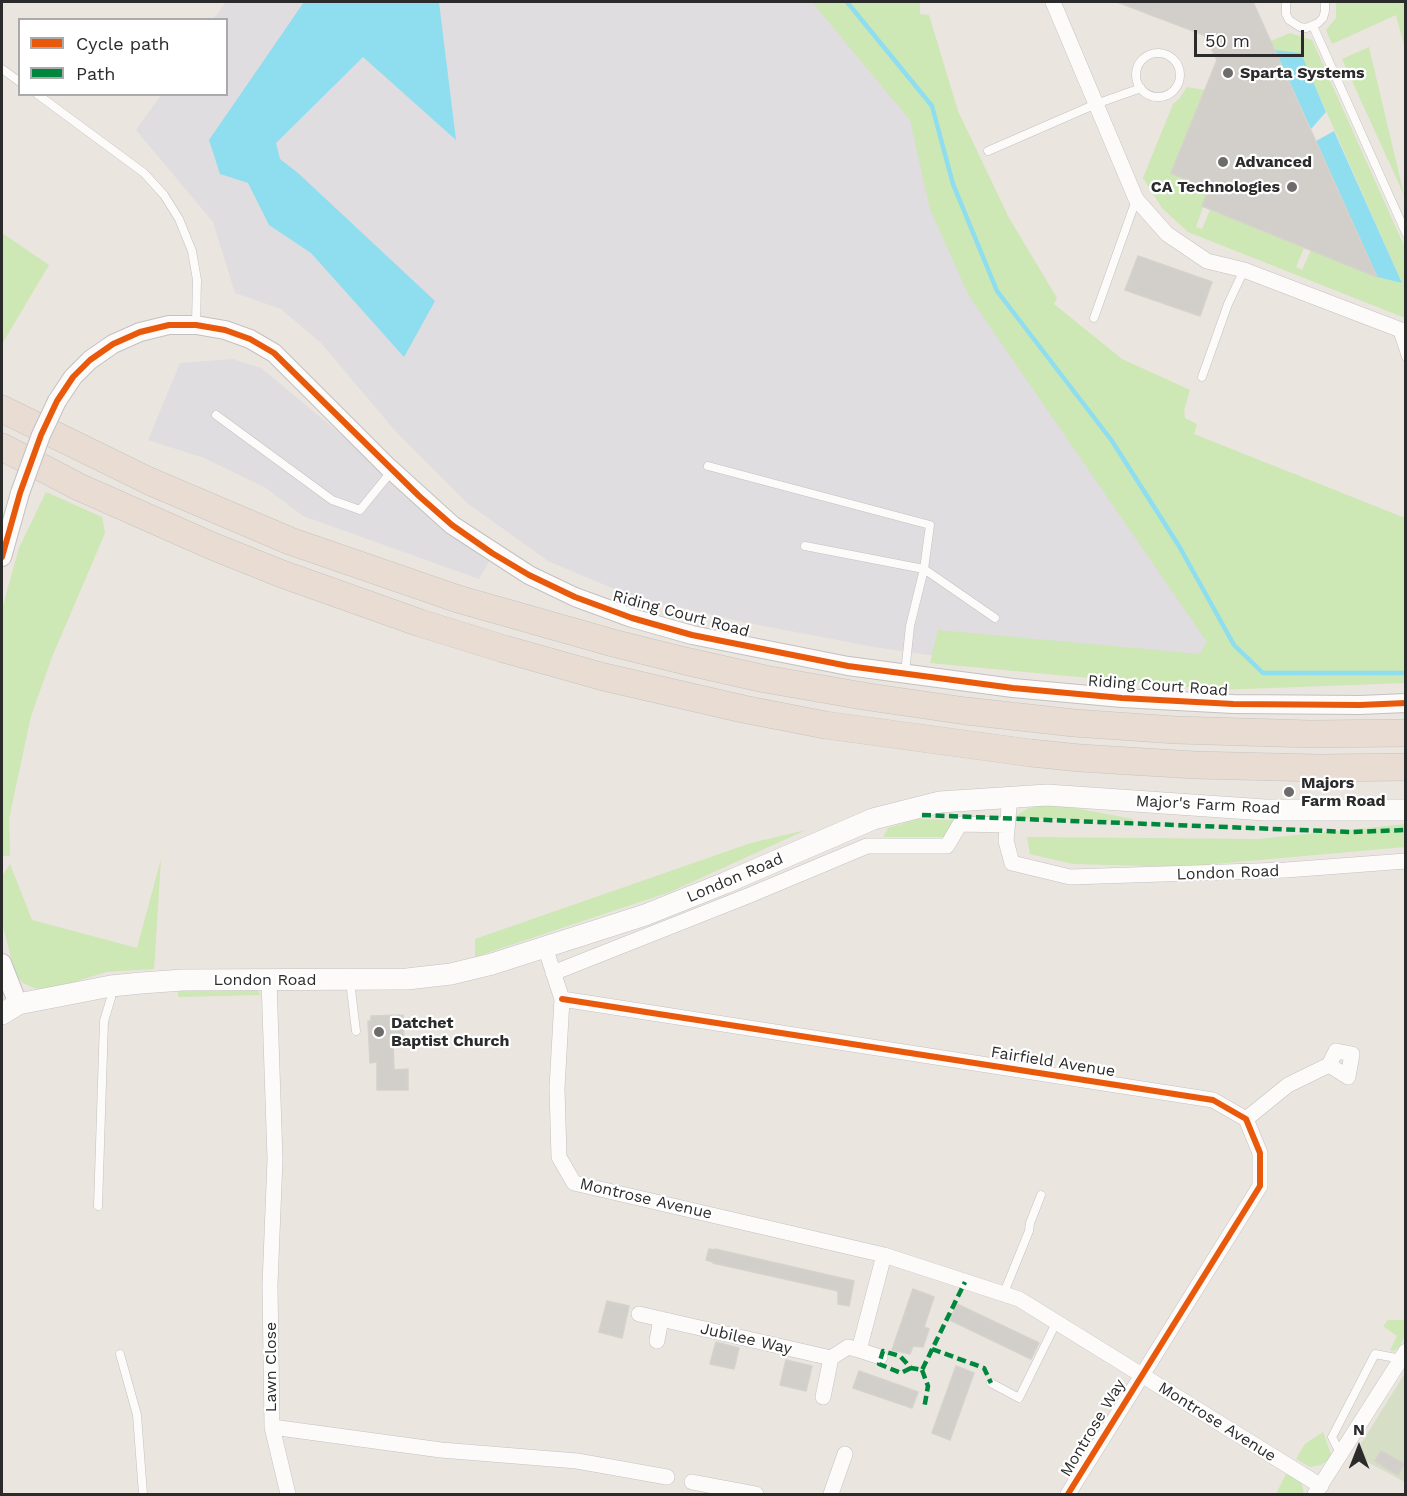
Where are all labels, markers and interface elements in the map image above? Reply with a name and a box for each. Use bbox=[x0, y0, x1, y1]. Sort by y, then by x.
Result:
legend bbox=[18, 18, 228, 96]
scale bar bbox=[1197, 18, 1306, 56]
text: 50 m bbox=[1205, 30, 1250, 51]
text: Cycle path bbox=[76, 33, 170, 54]
text: Path bbox=[76, 63, 116, 84]
place label: Sparta Systems bbox=[1240, 63, 1365, 83]
marker: Sparta Systems bbox=[1221, 66, 1235, 80]
place label: Advanced bbox=[1235, 152, 1312, 172]
marker: Advanced bbox=[1216, 155, 1230, 169]
place label: CA Technologies bbox=[1151, 177, 1280, 197]
marker: CA Technologies bbox=[1285, 180, 1299, 194]
street label: Riding Court Road bbox=[611, 587, 751, 641]
street label: Riding Court Road bbox=[1087, 672, 1229, 700]
place label: Majors Farm Road bbox=[1301, 773, 1385, 811]
marker: Majors Farm Road bbox=[1282, 785, 1296, 799]
street label: Major's Farm Road bbox=[1135, 792, 1281, 818]
street label: London Road bbox=[684, 849, 786, 907]
street label: London Road bbox=[1176, 862, 1280, 884]
street label: London Road bbox=[214, 970, 316, 990]
place label: Datchet Baptist Church bbox=[391, 1013, 509, 1051]
marker: Datchet Baptist Church bbox=[372, 1025, 386, 1039]
street label: Fairfield Avenue bbox=[990, 1043, 1116, 1081]
street label: Montrose Avenue bbox=[578, 1174, 714, 1224]
street label: Jubilee Way bbox=[698, 1319, 794, 1359]
street label: Lawn Close bbox=[261, 1322, 281, 1412]
street label: Montrose Way bbox=[1056, 1376, 1130, 1480]
street label: Montrose Avenue bbox=[1155, 1378, 1279, 1466]
north arrow bbox=[1329, 1418, 1389, 1478]
text: N bbox=[1353, 1420, 1365, 1439]

